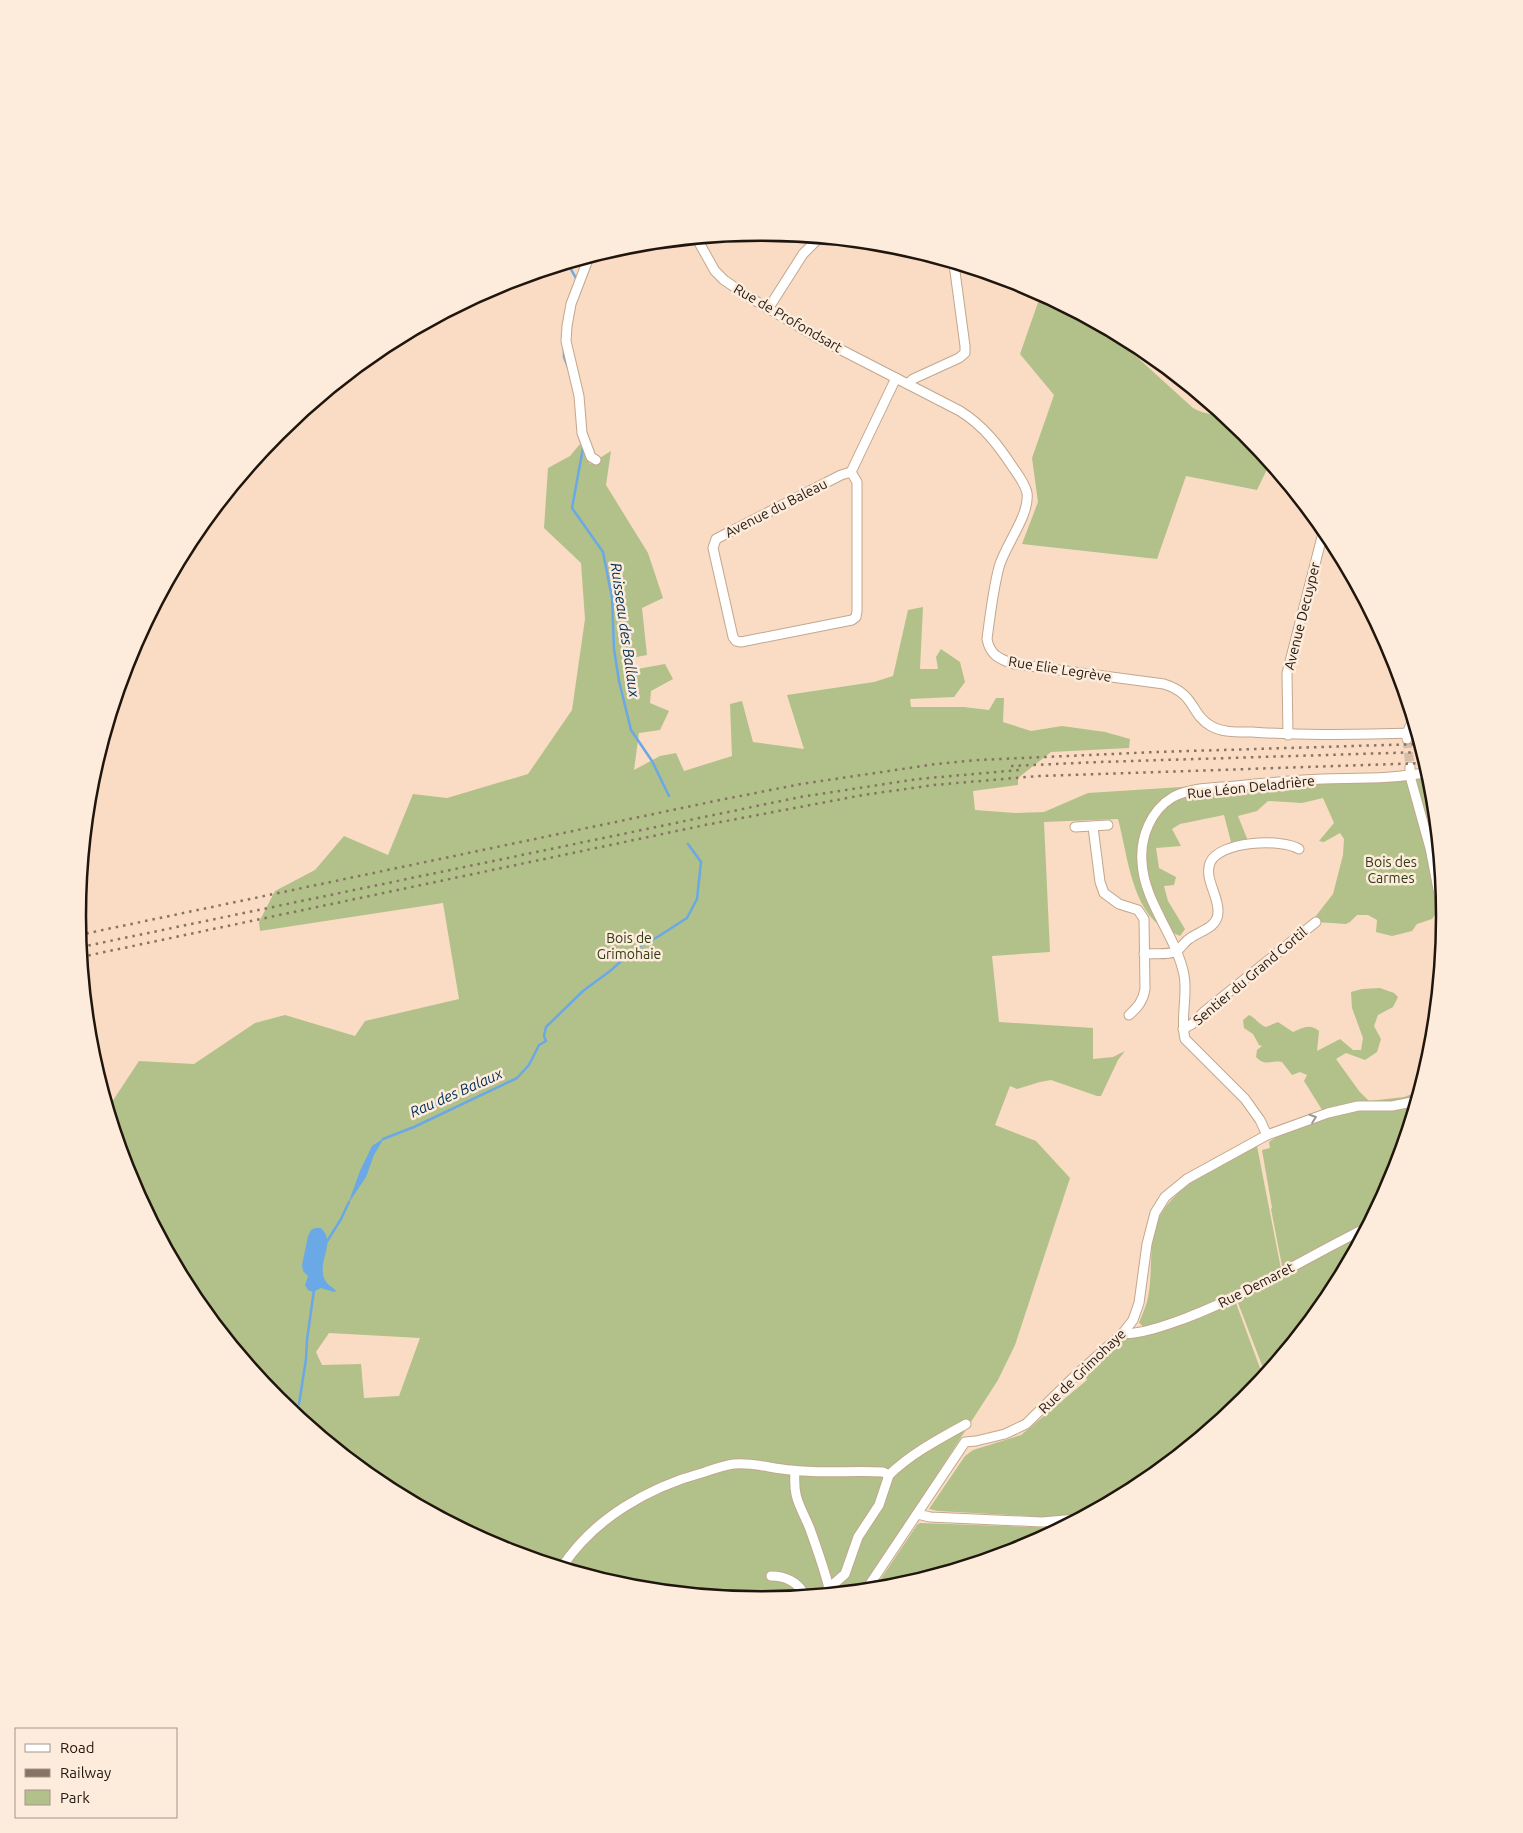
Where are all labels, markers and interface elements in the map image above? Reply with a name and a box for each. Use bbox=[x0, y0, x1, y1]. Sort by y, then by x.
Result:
street label: Rue de Profondsart bbox=[731, 280, 845, 356]
street label: Avenue du Baleau bbox=[722, 475, 830, 541]
street label: Avenue Decuyper bbox=[1281, 560, 1323, 672]
water label: Ruisseau des Ballaux bbox=[608, 562, 643, 699]
street label: Rue Elie Legrève bbox=[1007, 653, 1113, 685]
street label: Rue Léon Deladrière bbox=[1186, 772, 1316, 802]
park label: Bois des Carmes bbox=[1365, 854, 1417, 886]
street label: Sentier du Grand Cortil bbox=[1190, 924, 1310, 1028]
park label: Bois de Grimohaie bbox=[597, 930, 661, 962]
water label: Rau des Balaux bbox=[407, 1064, 505, 1120]
one-way arrow bbox=[1308, 1114, 1317, 1124]
street label: Rue Demaret bbox=[1215, 1259, 1297, 1311]
street label: Rue de Grimohaye bbox=[1035, 1325, 1129, 1417]
legend bbox=[15, 1728, 178, 1818]
text: Road bbox=[60, 1739, 95, 1756]
text: Railway bbox=[60, 1764, 111, 1781]
text: Park bbox=[60, 1789, 90, 1806]

